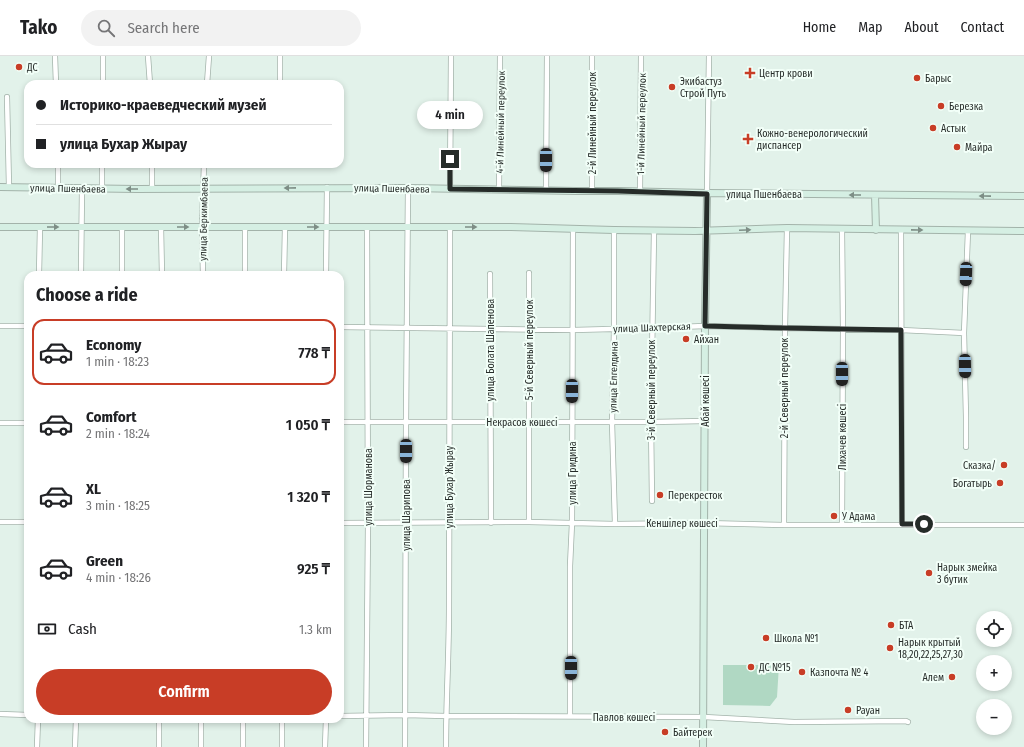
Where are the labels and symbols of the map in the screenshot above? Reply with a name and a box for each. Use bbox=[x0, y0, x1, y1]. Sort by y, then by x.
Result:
marker: ДС bbox=[14, 62, 24, 72]
place label: ДС bbox=[26, 62, 38, 74]
marker: Центр крови bbox=[744, 67, 756, 79]
place label: Центр крови bbox=[759, 68, 813, 80]
street label: 4-й Линейный переулок bbox=[494, 70, 508, 173]
street label: 2-й Линейный переулок bbox=[587, 72, 599, 174]
street label: 1-й Линейный переулок bbox=[635, 73, 649, 175]
marker: Барыс bbox=[912, 73, 922, 83]
place label: Барыс bbox=[925, 73, 952, 85]
place label: Экибастуз Строй Путь bbox=[680, 76, 726, 100]
marker: Экибастуз Строй Путь bbox=[667, 82, 677, 92]
callout: 4 min bbox=[417, 101, 483, 129]
marker: Березка bbox=[936, 101, 946, 111]
place label: Березка bbox=[949, 101, 983, 113]
marker: Астык bbox=[928, 123, 938, 133]
place label: Астык bbox=[941, 123, 966, 135]
place label: Кожно-венерологический диспансер bbox=[757, 128, 868, 152]
marker: Кожно-венерологический диспансер bbox=[742, 133, 754, 145]
marker: Майра bbox=[952, 142, 962, 152]
place label: Майра bbox=[965, 142, 993, 154]
car bbox=[540, 148, 552, 172]
route end bbox=[441, 150, 459, 168]
street label: улица Беркимбаева bbox=[197, 177, 211, 261]
street label: улица Пшенбаева bbox=[30, 182, 106, 196]
street label: улица Пшенбаева bbox=[354, 182, 430, 196]
one-way arrow bbox=[283, 185, 296, 191]
one-way arrow bbox=[125, 186, 138, 192]
street label: улица Пшенбаева bbox=[726, 189, 802, 201]
one-way arrow bbox=[848, 192, 861, 198]
one-way arrow bbox=[978, 193, 991, 199]
one-way arrow bbox=[47, 224, 60, 230]
one-way arrow bbox=[177, 224, 190, 230]
one-way arrow bbox=[307, 224, 320, 230]
one-way arrow bbox=[465, 224, 478, 230]
one-way arrow bbox=[739, 226, 751, 233]
one-way arrow bbox=[911, 227, 923, 234]
car bbox=[960, 262, 972, 286]
street label: улица Болата Шапенова bbox=[485, 299, 497, 401]
street label: 5-й Северный переулок bbox=[524, 299, 536, 400]
street label: улица Шахтерская bbox=[613, 321, 691, 335]
marker: Айхан bbox=[681, 334, 691, 344]
place label: Айхан bbox=[694, 334, 719, 346]
street label: 2-й Северный переулок bbox=[779, 337, 791, 438]
street label: 3-й Северный переулок bbox=[646, 339, 658, 440]
street label: улица Елгелдина bbox=[607, 341, 621, 413]
car bbox=[959, 354, 971, 378]
car bbox=[836, 362, 848, 386]
street label: Абай көшесі bbox=[699, 375, 712, 427]
car bbox=[566, 379, 578, 403]
street label: Лихачев көшесі bbox=[836, 404, 849, 470]
street label: Некрасов көшесі bbox=[486, 416, 558, 429]
car bbox=[400, 439, 412, 463]
street label: улица Гридина bbox=[567, 441, 579, 505]
street label: улица Бухар Жырау bbox=[444, 445, 456, 528]
street label: улица Шорманова bbox=[363, 448, 375, 526]
place label: Сказка/ bbox=[963, 460, 996, 472]
marker: Сказка/ bbox=[999, 460, 1009, 470]
place label: Богатырь bbox=[953, 478, 992, 490]
marker: Богатырь bbox=[995, 478, 1005, 488]
street label: улица Шарипова bbox=[401, 479, 413, 551]
marker: Перекресток bbox=[655, 490, 665, 500]
place label: Перекресток bbox=[668, 490, 723, 502]
marker: У Адама bbox=[829, 511, 839, 521]
place label: У Адама bbox=[841, 511, 876, 523]
route start bbox=[915, 515, 933, 533]
street label: Кеншілер көшесі bbox=[646, 517, 718, 530]
place label: Нарык змейка 3 бутик bbox=[937, 562, 997, 586]
marker: Нарык змейка 3 бутик bbox=[924, 568, 934, 578]
marker: БТА bbox=[886, 620, 896, 630]
place label: БТА bbox=[899, 620, 914, 632]
marker: Школа №1 bbox=[761, 633, 771, 643]
place label: Школа №1 bbox=[774, 633, 818, 645]
place label: Нарык крытый 18,20,22,25,27,30 bbox=[898, 637, 963, 661]
marker: Нарык крытый 18,20,22,25,27,30 bbox=[885, 643, 895, 653]
car bbox=[565, 656, 577, 680]
marker: ДС №15 bbox=[746, 662, 756, 672]
place label: ДС №15 bbox=[758, 662, 791, 674]
marker: Казпочта № 4 bbox=[797, 667, 807, 677]
place label: Казпочта № 4 bbox=[810, 667, 868, 679]
place label: Алем bbox=[923, 672, 944, 684]
marker: Алем bbox=[947, 672, 957, 682]
marker: Рауан bbox=[843, 705, 853, 715]
place label: Рауан bbox=[856, 705, 880, 717]
street label: Павлов көшесі bbox=[593, 711, 655, 724]
marker: Байтерек bbox=[660, 727, 670, 737]
place label: Байтерек bbox=[673, 727, 713, 739]

